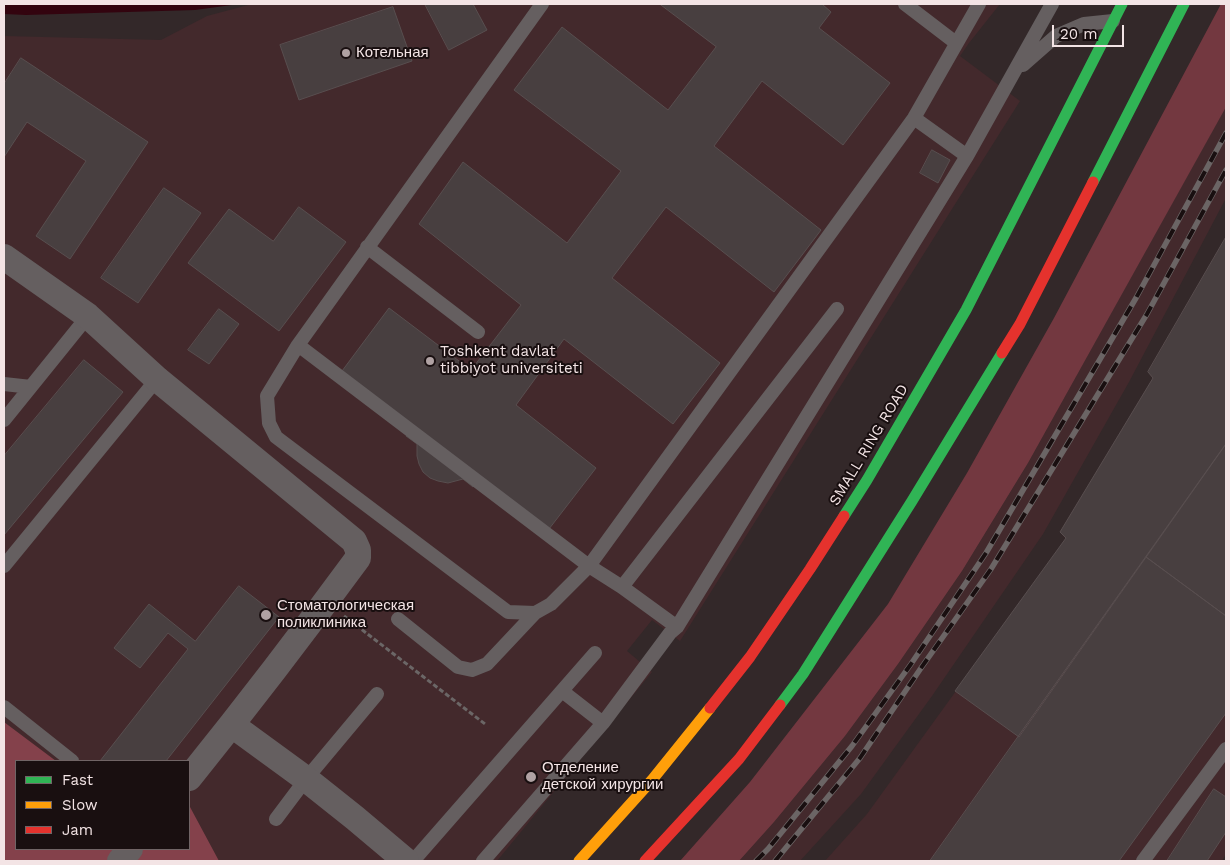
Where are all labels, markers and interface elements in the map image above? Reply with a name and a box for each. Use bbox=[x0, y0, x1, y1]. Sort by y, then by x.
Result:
scale bar bbox=[1055, 15, 1128, 47]
text: 20 m bbox=[1060, 25, 1098, 43]
place label: Котельная bbox=[356, 44, 429, 62]
marker: Котельная bbox=[340, 47, 352, 59]
place label: Toshkent davlat tibbiyot universiteti bbox=[440, 343, 583, 378]
marker: Toshkent davlat tibbiyot universiteti bbox=[424, 355, 436, 367]
street label: SMALL RING ROAD bbox=[826, 381, 912, 509]
place label: Стоматологическая поликлиника bbox=[277, 597, 414, 632]
marker: Стоматологическая поликлиника bbox=[259, 608, 273, 622]
place label: Отделение детской хирургии bbox=[542, 759, 663, 794]
legend bbox=[15, 760, 190, 850]
marker: Отделение детской хирургии bbox=[524, 770, 538, 784]
text: Fast bbox=[62, 771, 93, 789]
text: Slow bbox=[62, 796, 98, 814]
text: Jam bbox=[62, 821, 93, 839]

